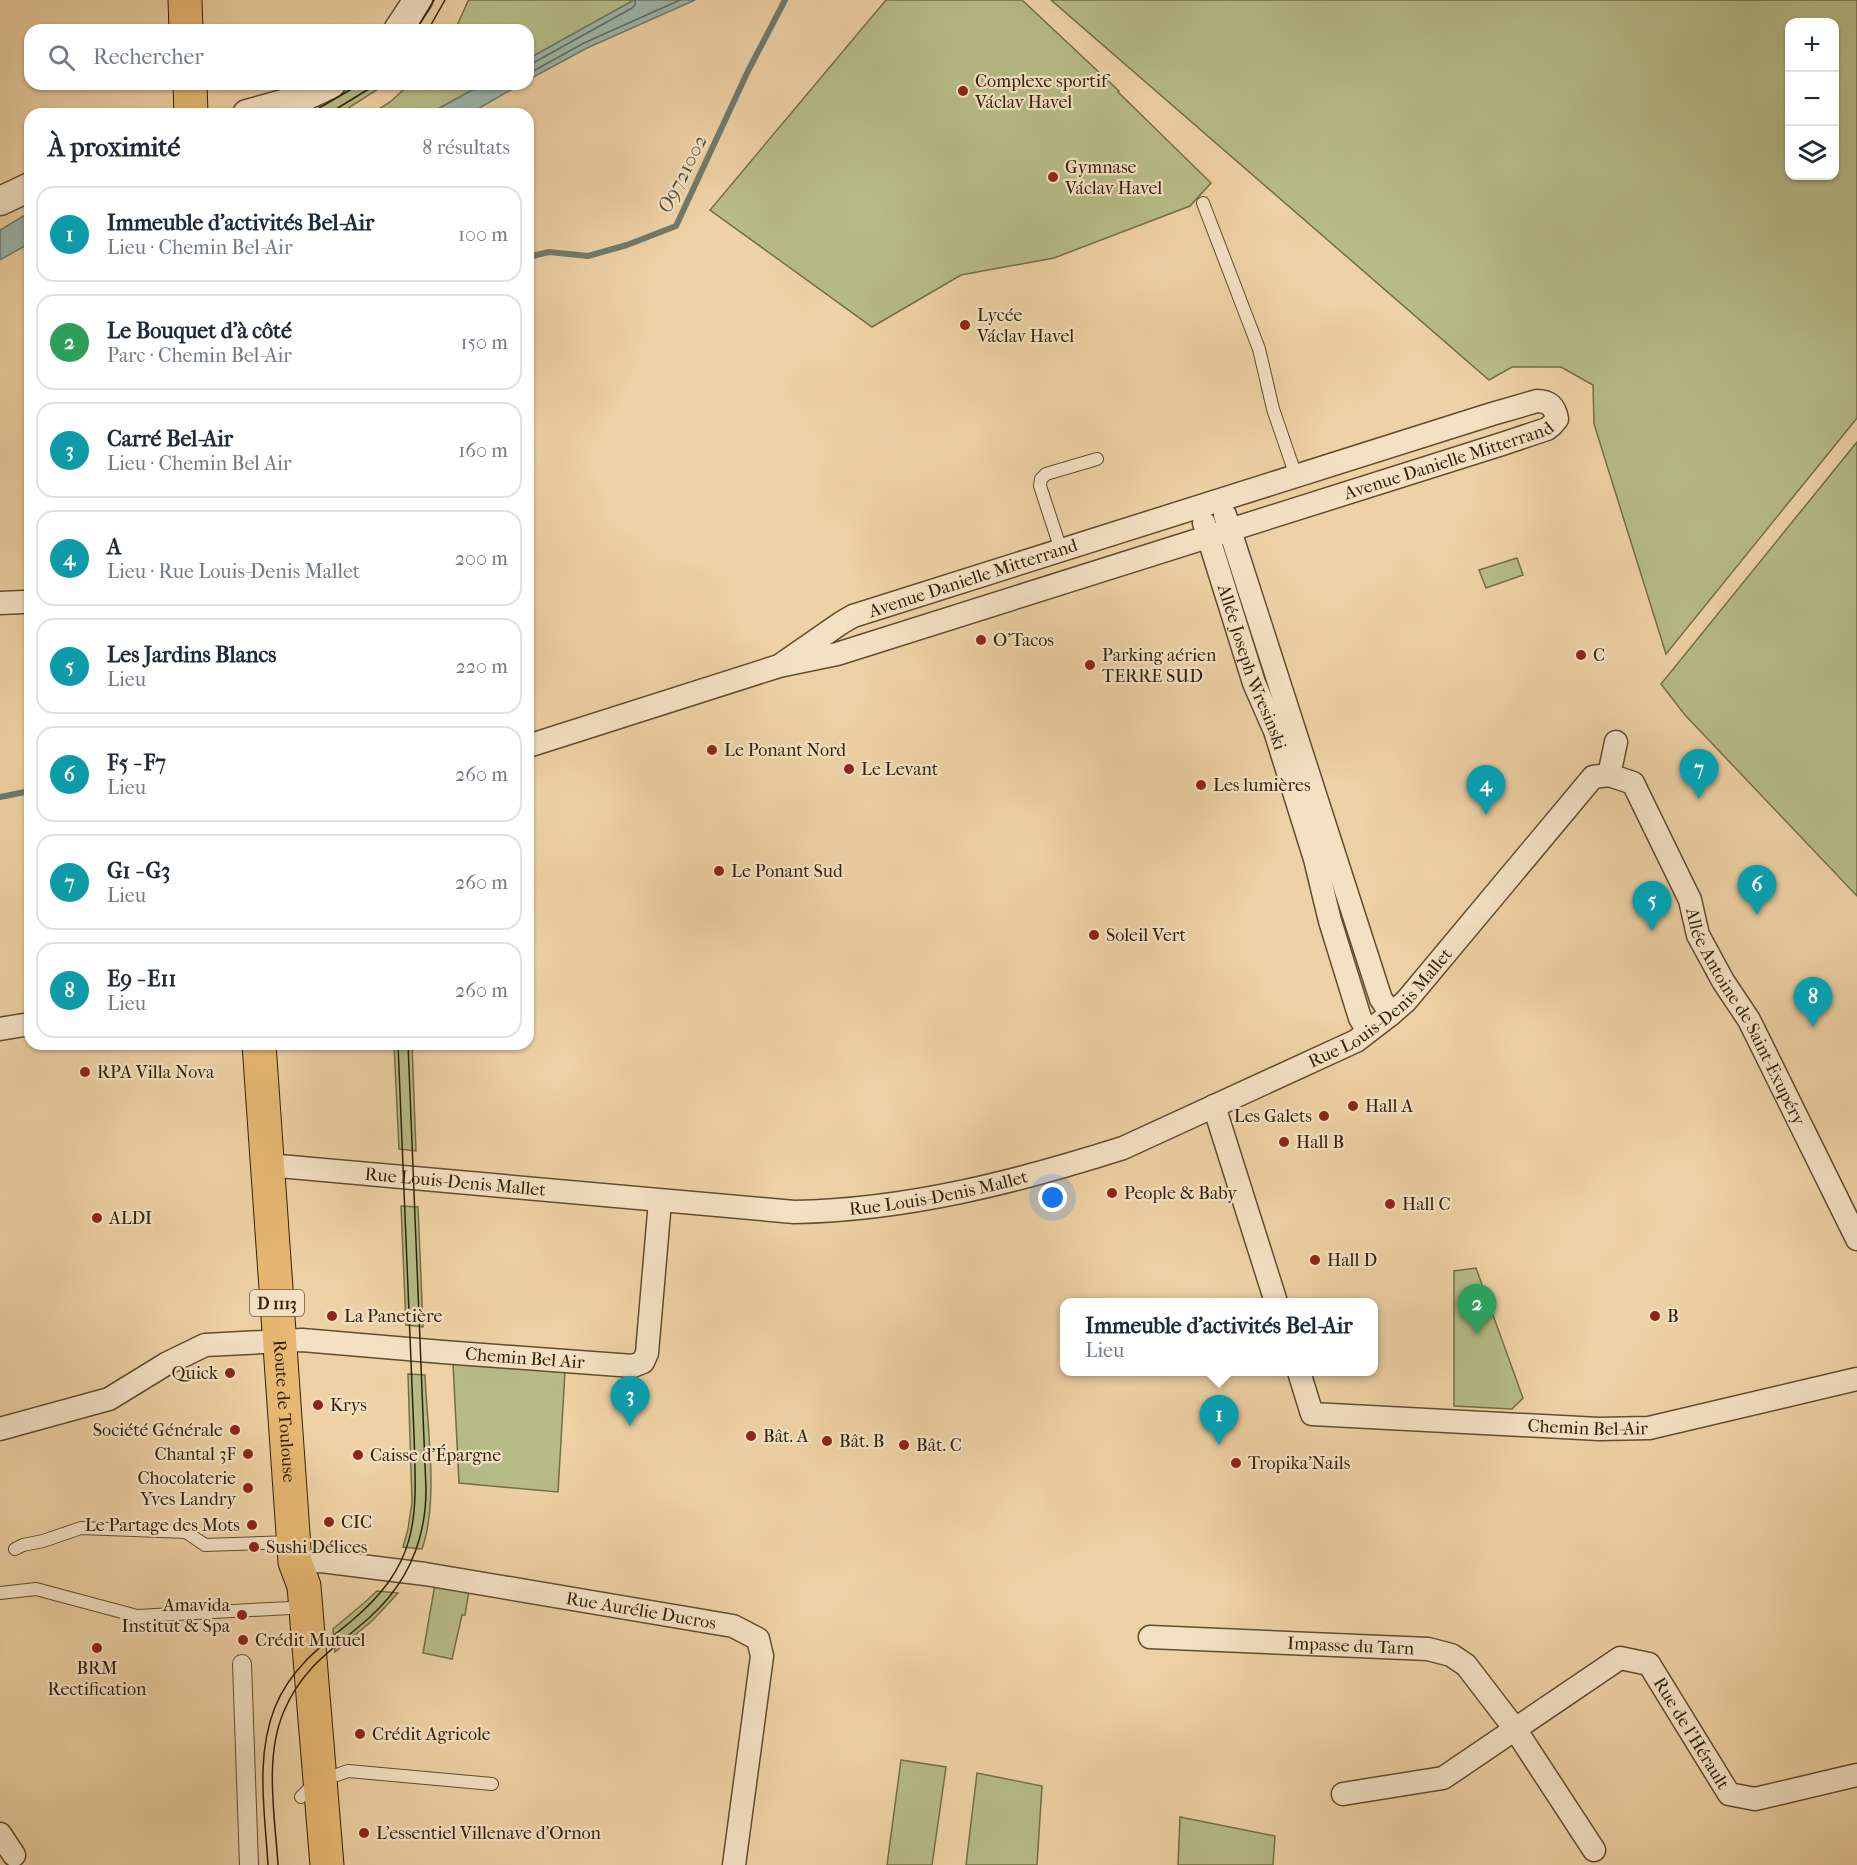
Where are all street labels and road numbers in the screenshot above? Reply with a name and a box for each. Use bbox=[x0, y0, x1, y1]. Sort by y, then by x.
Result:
street label: Avenue Danielle Mitterrand bbox=[1340, 417, 1559, 505]
street label: Avenue Danielle Mitterrand bbox=[865, 535, 1080, 622]
street label: Allée Joseph Wresinski bbox=[1213, 581, 1290, 753]
street label: Allée Antoine de Saint-Exupéry bbox=[1681, 905, 1810, 1130]
street label: Rue Louis-Denis Mallet bbox=[1305, 944, 1457, 1073]
street label: Rue Louis-Denis Mallet bbox=[364, 1164, 547, 1201]
street label: Rue Louis-Denis Mallet bbox=[848, 1166, 1031, 1220]
road number: D 1113 bbox=[250, 1290, 304, 1316]
street label: Route de Toulouse bbox=[269, 1339, 299, 1483]
street label: Chemin Bel Air bbox=[464, 1344, 586, 1373]
street label: Chemin Bel-Air bbox=[1527, 1415, 1648, 1440]
street label: Rue Aurélie Ducros bbox=[564, 1588, 718, 1634]
street label: Impasse du Tarn bbox=[1287, 1633, 1415, 1659]
street label: Rue de l'Hérault bbox=[1649, 1674, 1734, 1794]

